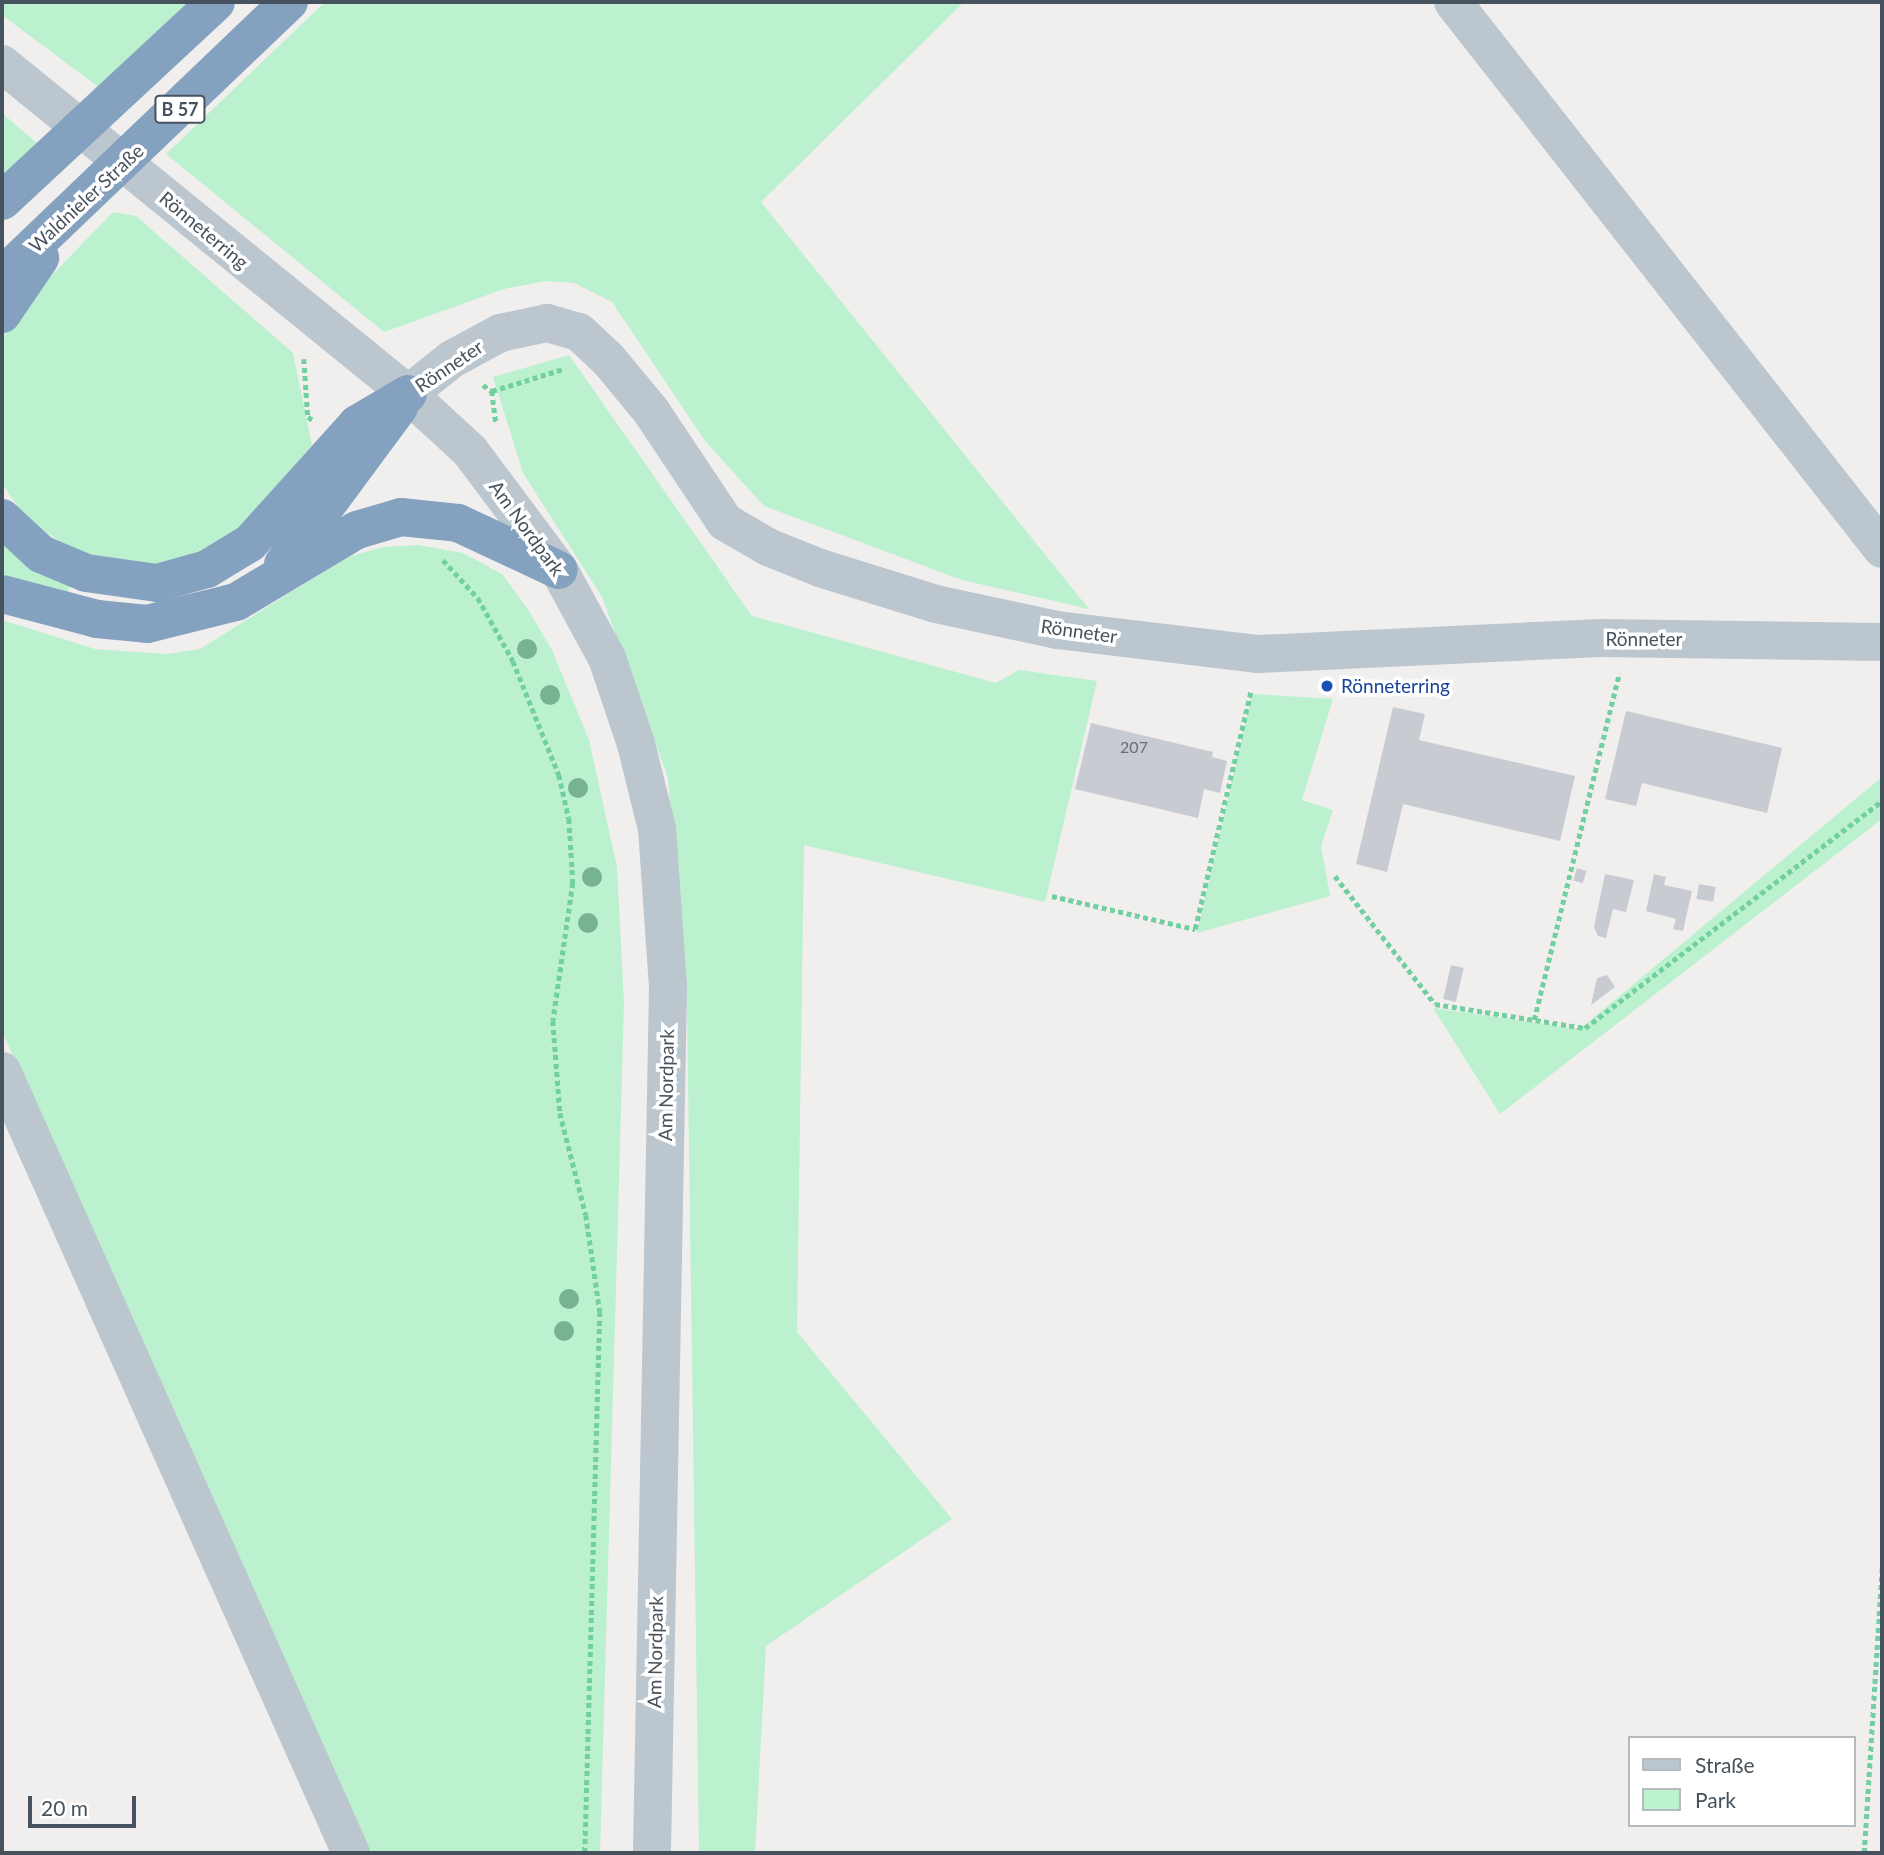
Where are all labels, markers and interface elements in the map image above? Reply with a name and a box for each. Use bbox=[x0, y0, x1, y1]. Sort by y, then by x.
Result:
road number: B 57 bbox=[154, 94, 206, 124]
street label: Waldnieler Straße bbox=[24, 139, 148, 257]
street label: Rönneterring bbox=[155, 186, 253, 274]
street label: Rönneter bbox=[411, 335, 487, 397]
street label: Am Nordpark bbox=[485, 476, 569, 580]
street label: Rönneter bbox=[1039, 614, 1119, 648]
street label: Rönneter bbox=[1606, 628, 1682, 650]
place label: Rönneterring bbox=[1341, 675, 1450, 697]
marker: Rönneterring bbox=[1319, 678, 1335, 694]
house number: 207 bbox=[1120, 737, 1148, 757]
street label: Am Nordpark bbox=[654, 1029, 678, 1141]
street label: Am Nordpark bbox=[643, 1596, 667, 1708]
legend bbox=[1629, 1736, 1856, 1827]
text: Straße bbox=[1695, 1752, 1755, 1777]
scale bar bbox=[32, 1782, 140, 1826]
text: Park bbox=[1695, 1787, 1736, 1812]
text: 20 m bbox=[41, 1795, 88, 1820]

